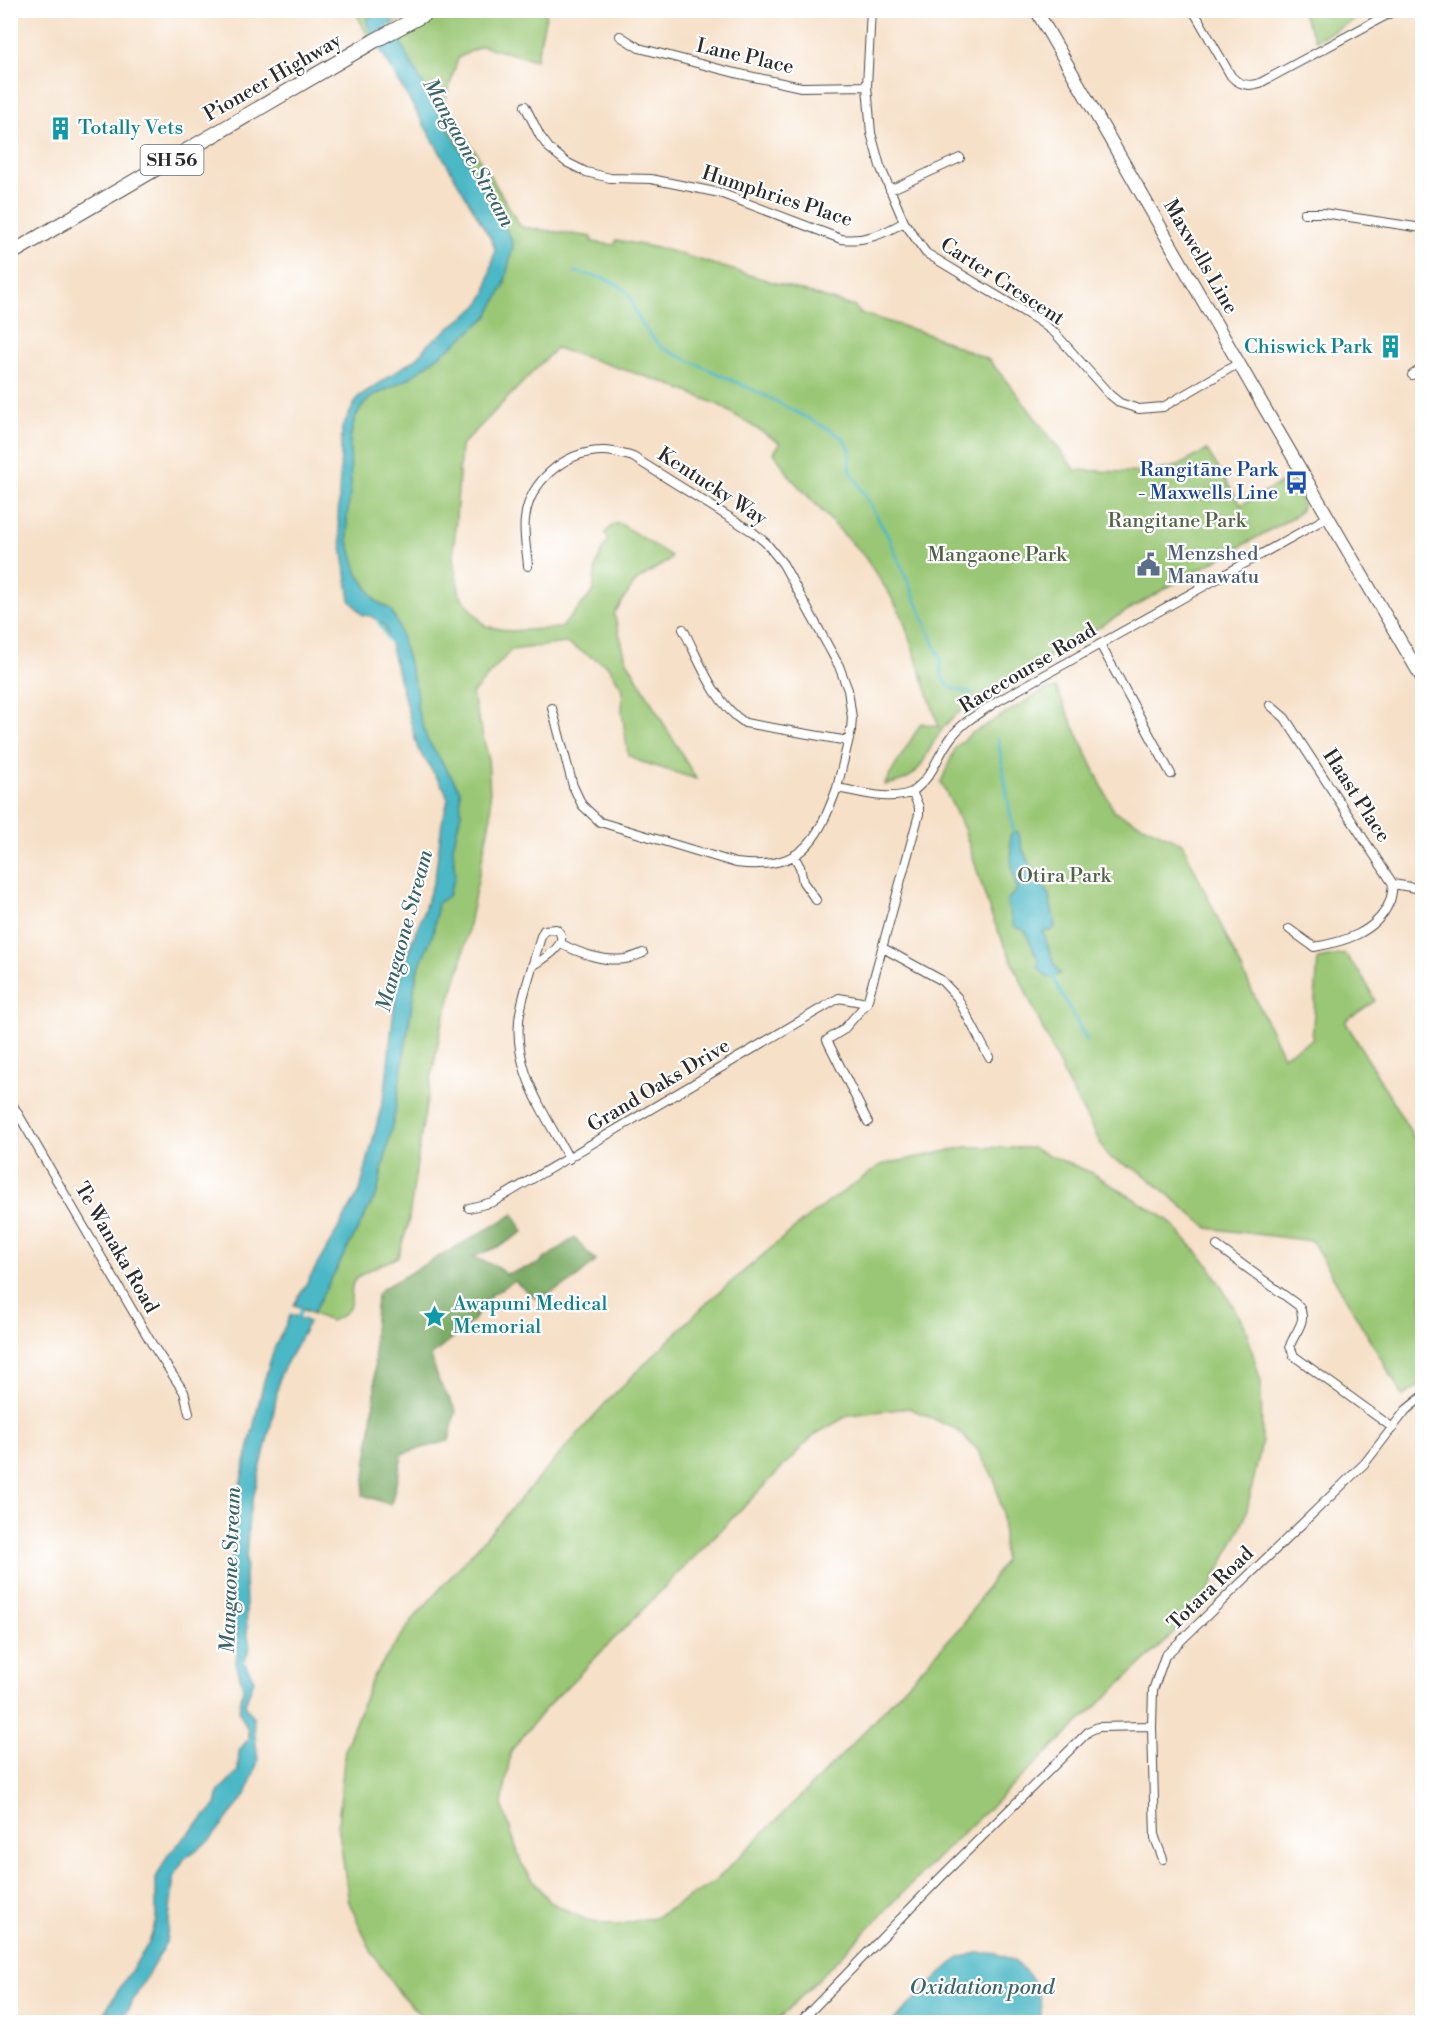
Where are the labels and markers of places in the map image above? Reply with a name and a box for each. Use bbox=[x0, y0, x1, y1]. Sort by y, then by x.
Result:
building icon: Totally Vets bbox=[47, 115, 73, 141]
place label: Totally Vets bbox=[78, 116, 183, 141]
building icon: Chiswick Park bbox=[1377, 334, 1403, 360]
place label: Chiswick Park bbox=[1244, 335, 1374, 360]
place label: Rangitāne Park - Maxwells Line bbox=[1138, 458, 1280, 506]
bus stop icon: Rangitāne Park - Maxwells Line bbox=[1283, 469, 1309, 495]
place label: Menzshed Manawatu bbox=[1167, 542, 1260, 590]
public building icon: Menzshed Manawatu bbox=[1136, 552, 1162, 578]
place label: Awapuni Medical Memorial bbox=[452, 1292, 607, 1340]
place icon: Awapuni Medical Memorial bbox=[422, 1303, 448, 1329]

